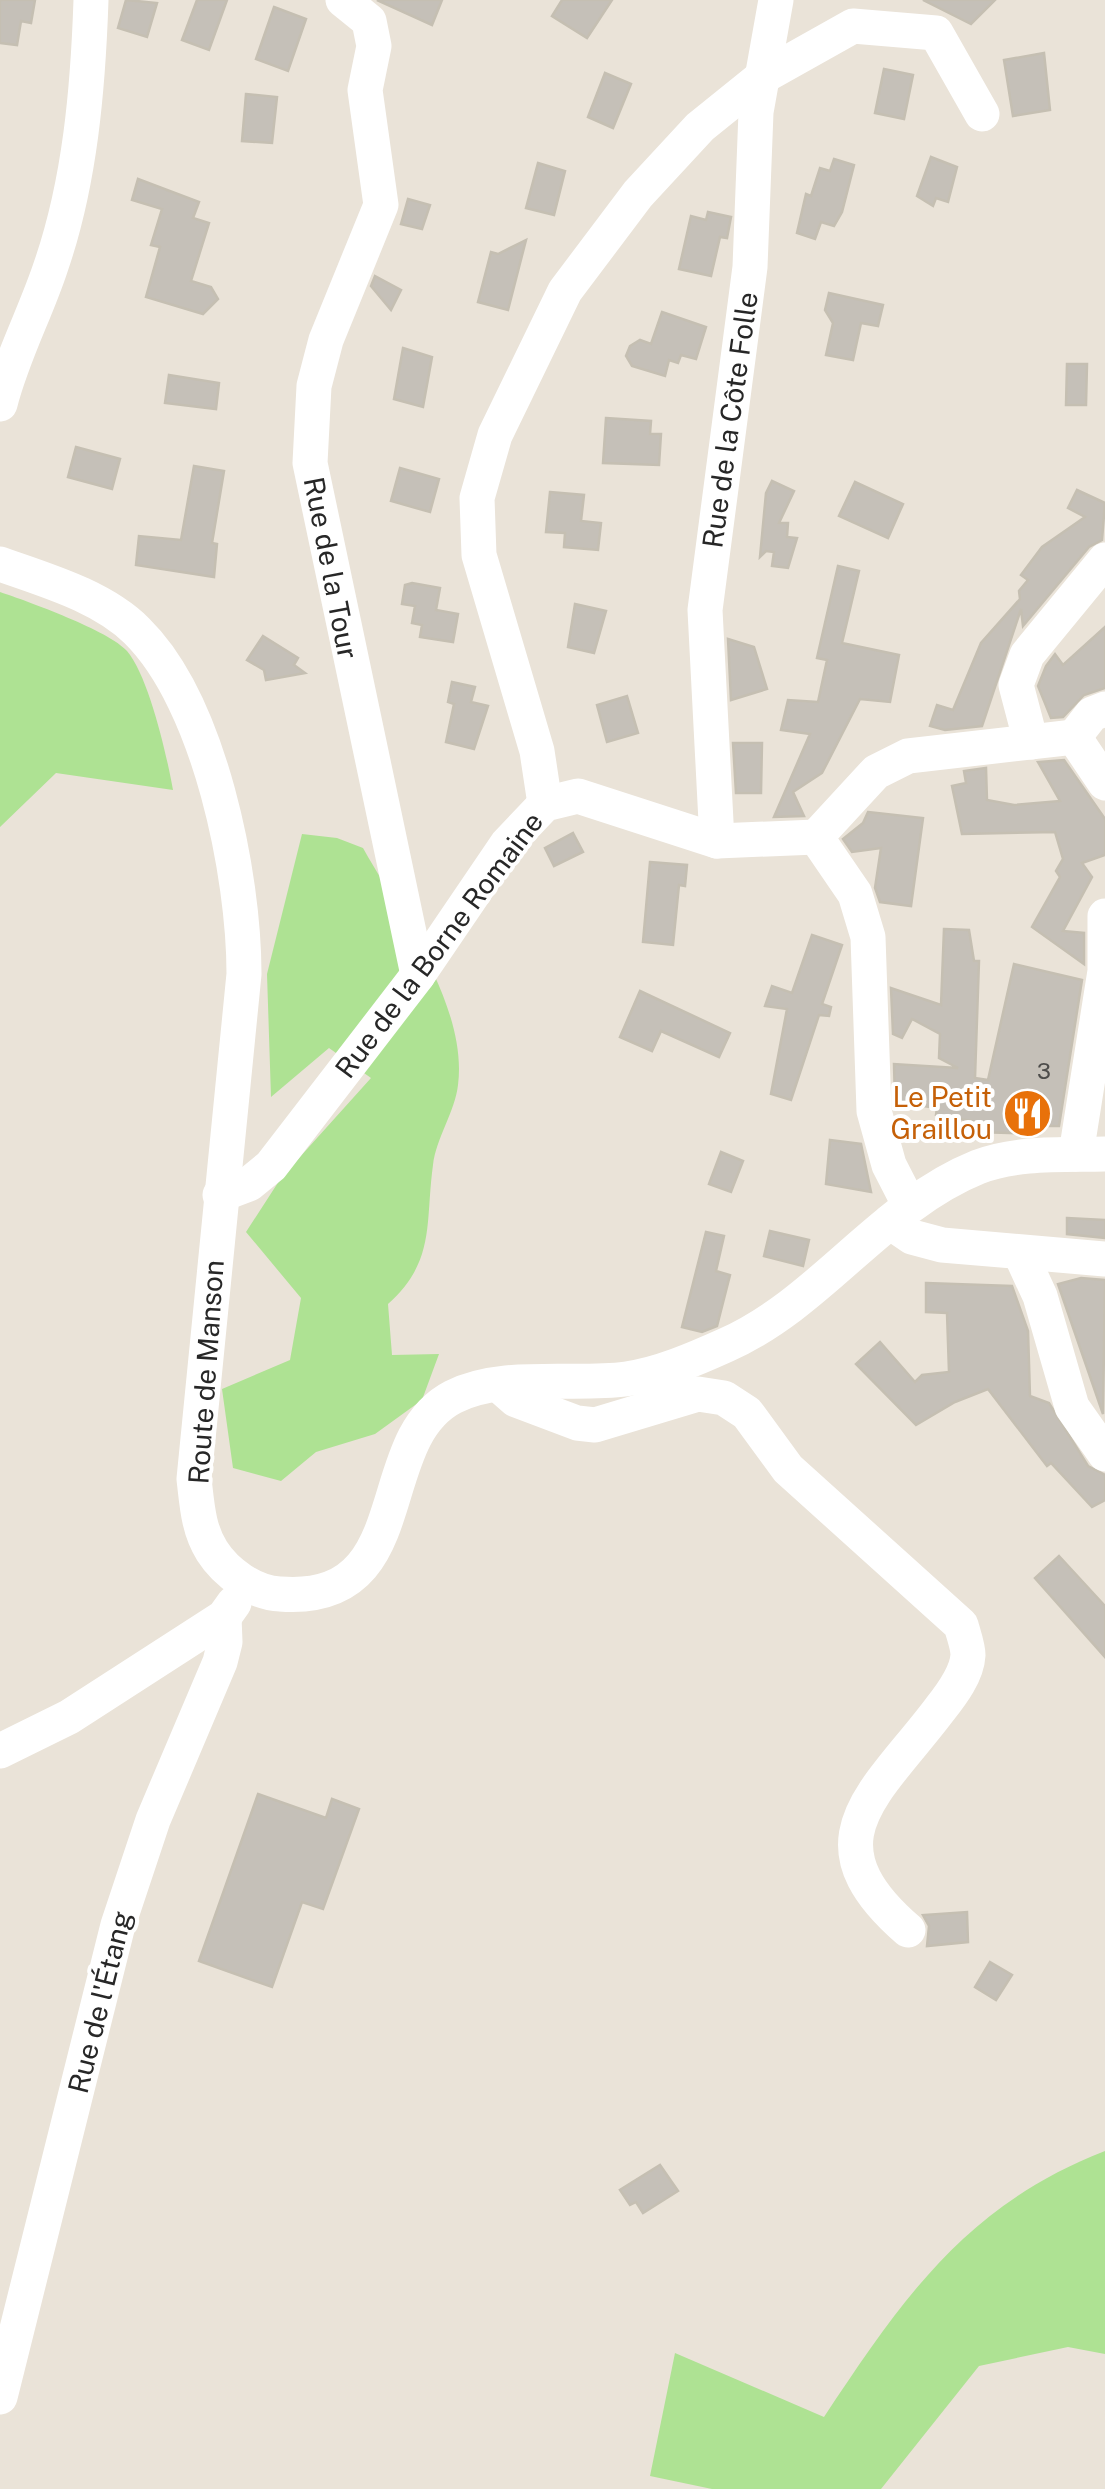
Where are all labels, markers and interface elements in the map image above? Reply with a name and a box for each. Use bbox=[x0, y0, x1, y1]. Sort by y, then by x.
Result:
street label: Rue de la Côte Folle bbox=[695, 290, 764, 550]
street label: Rue de la Tour bbox=[298, 474, 365, 662]
street label: Rue de la Borne Romaine bbox=[328, 805, 549, 1084]
house number: 3 bbox=[1037, 1058, 1051, 1084]
place label: Le Petit Graillou bbox=[891, 1080, 992, 1145]
restaurant icon: Le Petit Graillou bbox=[1001, 1087, 1053, 1139]
street label: Route de Manson bbox=[181, 1259, 230, 1485]
street label: Rue de l'Étang bbox=[61, 1907, 138, 2097]

